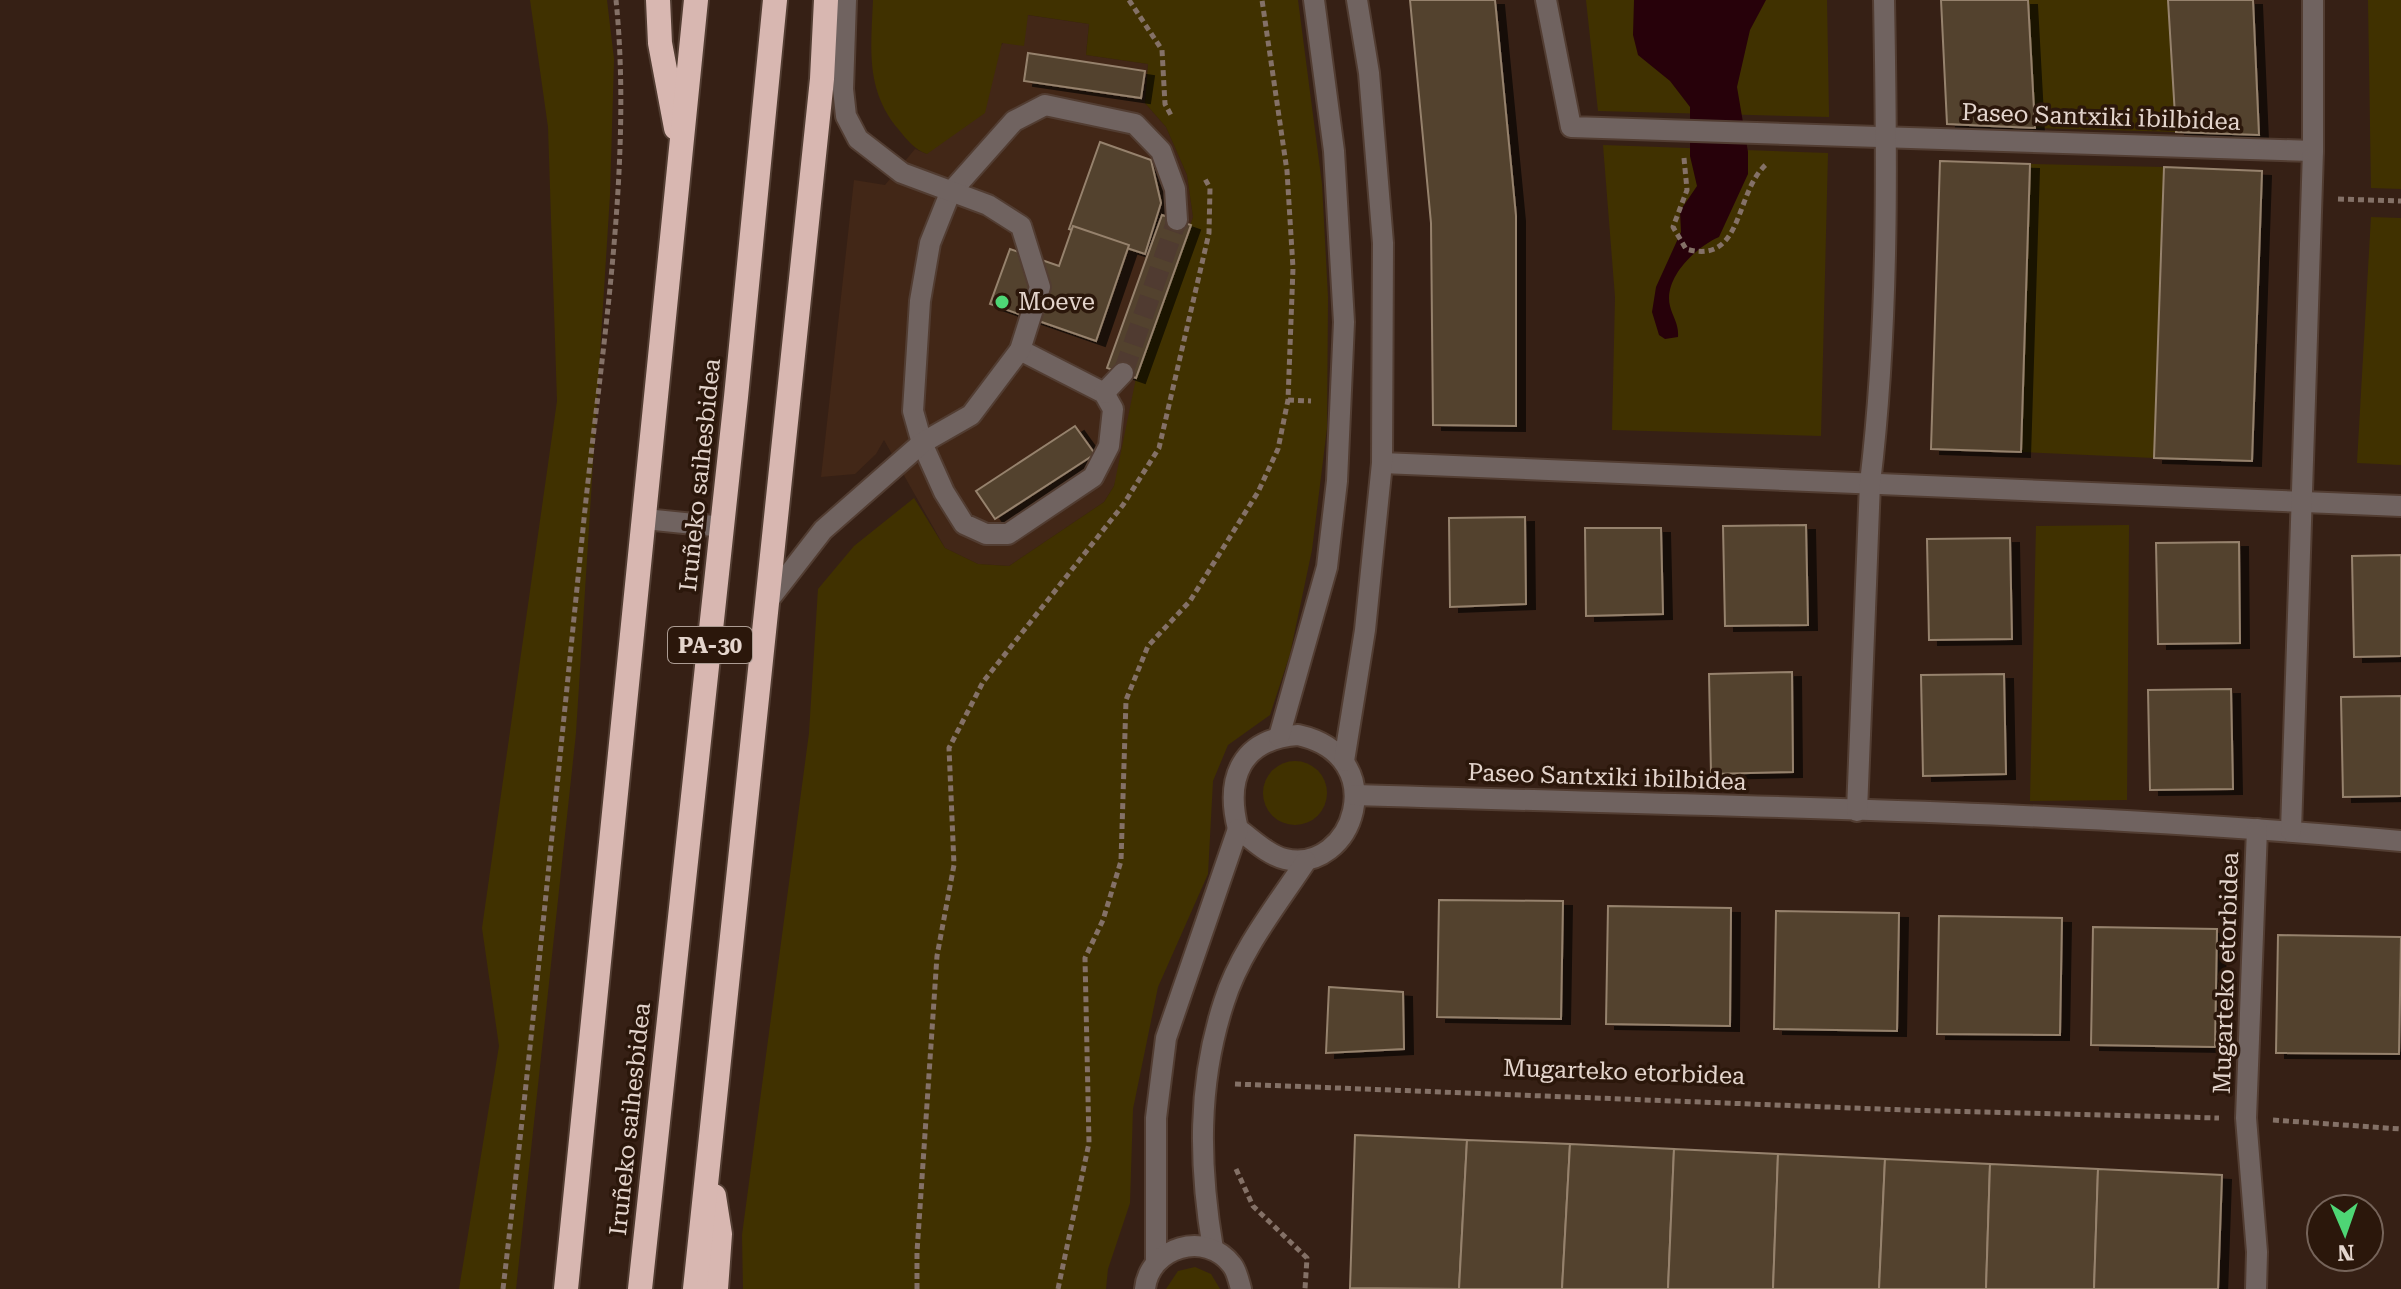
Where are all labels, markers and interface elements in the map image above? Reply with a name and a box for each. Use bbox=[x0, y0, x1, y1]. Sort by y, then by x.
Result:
street label: Paseo Santxiki ibilbidea bbox=[1961, 98, 2241, 136]
place label: Moeve bbox=[1018, 288, 1095, 316]
marker: Moeve bbox=[993, 293, 1011, 311]
street label: Iruñeko saihesbidea bbox=[674, 357, 726, 593]
road number: PA-30 bbox=[668, 627, 752, 663]
street label: Paseo Santxiki ibilbidea bbox=[1467, 758, 1747, 796]
street label: Mugarteko etorbidea bbox=[2208, 851, 2244, 1095]
street label: Iruñeko saihesbidea bbox=[604, 1001, 656, 1237]
street label: Mugarteko etorbidea bbox=[1502, 1054, 1746, 1090]
north arrow bbox=[2305, 1193, 2385, 1273]
text: N bbox=[2337, 1240, 2355, 1265]

